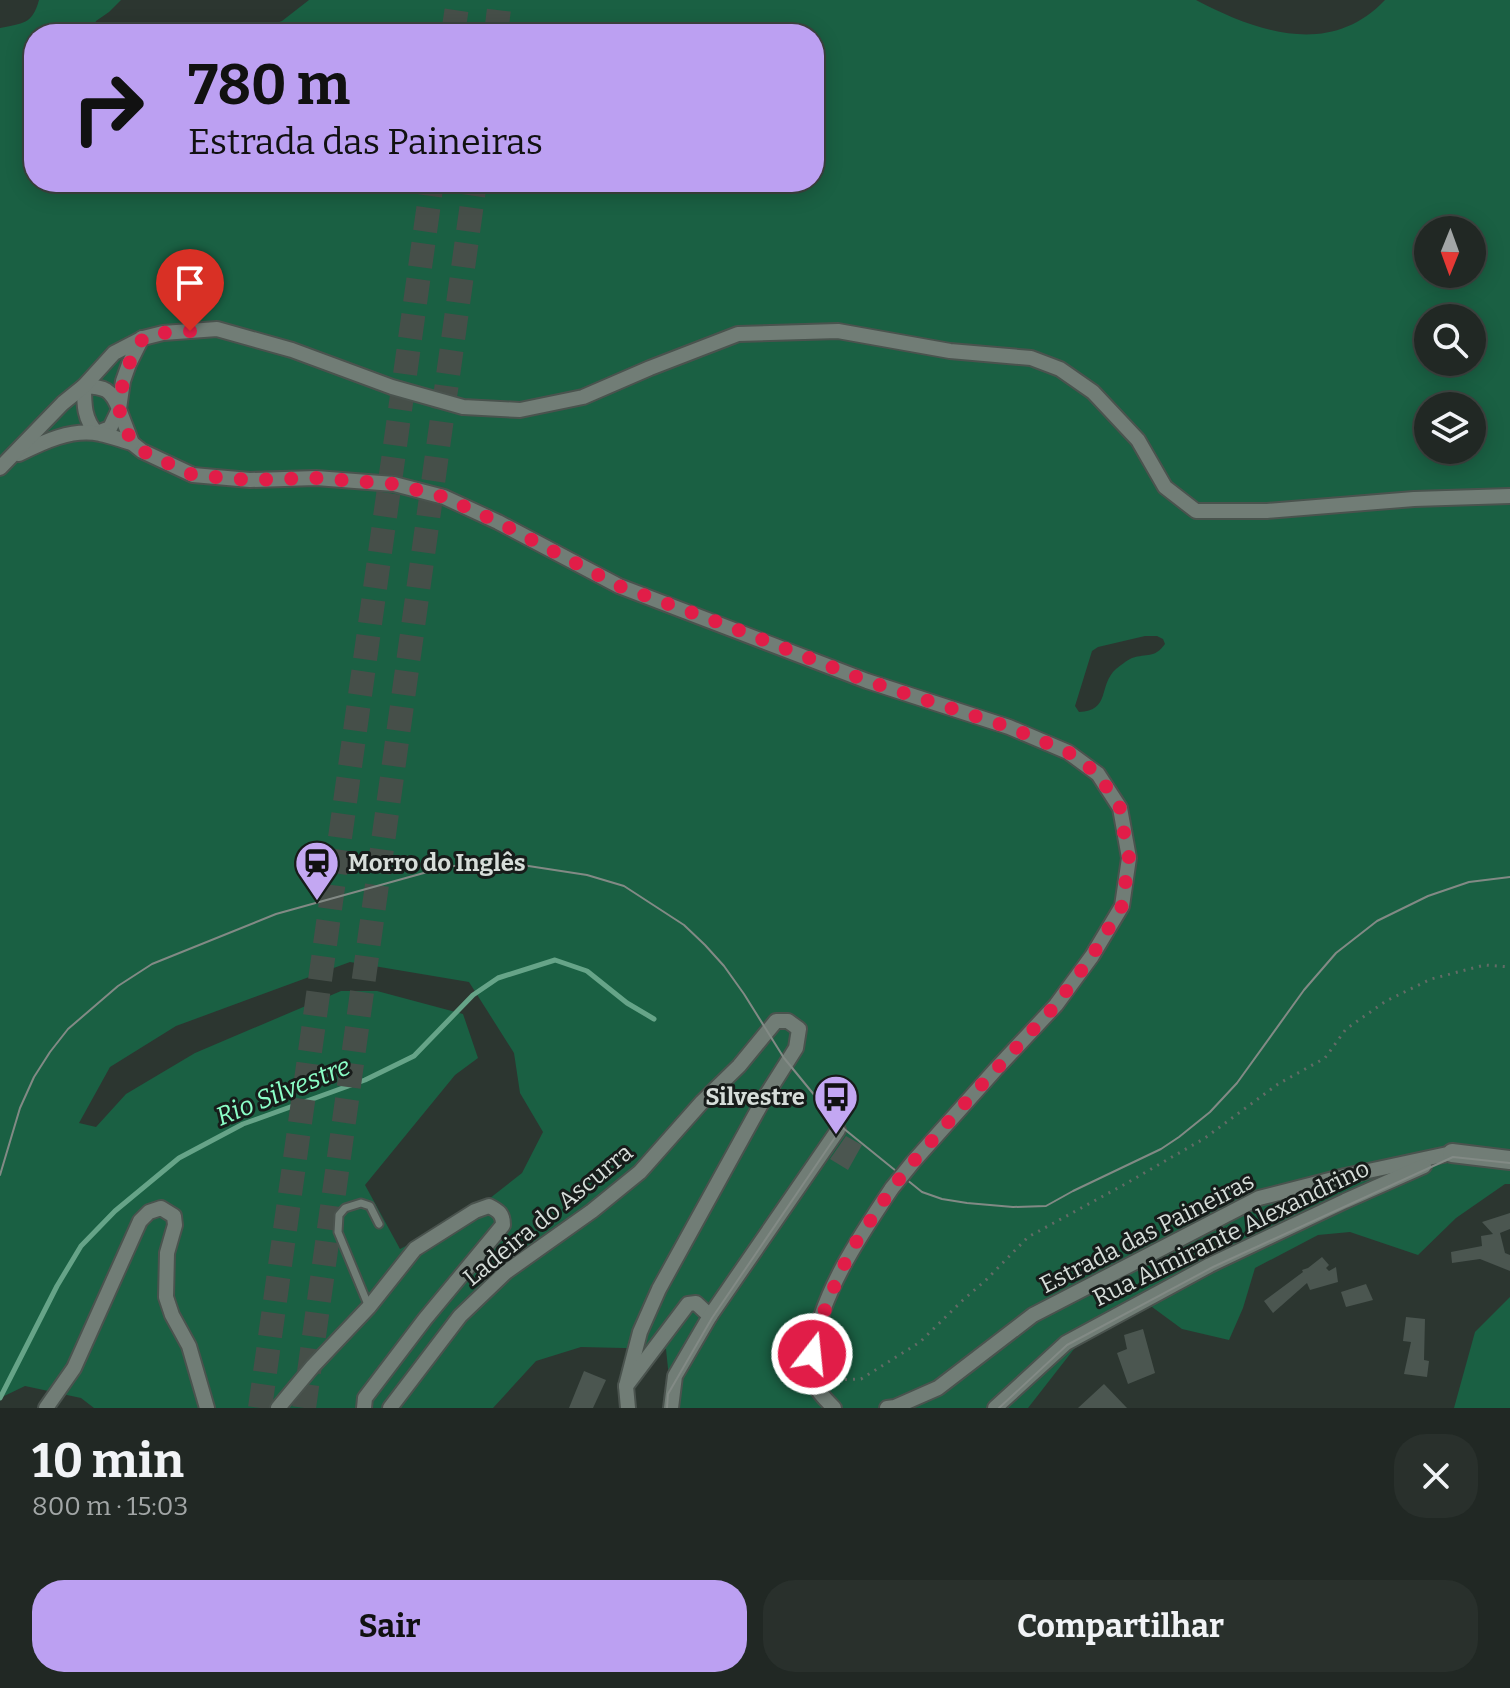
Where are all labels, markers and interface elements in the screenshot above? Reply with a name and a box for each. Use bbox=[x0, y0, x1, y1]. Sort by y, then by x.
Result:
text: 780 m bbox=[188, 52, 350, 119]
icon: right bbox=[56, 56, 160, 160]
text: Estrada das Paineiras bbox=[188, 120, 543, 164]
north arrow bbox=[1414, 216, 1486, 288]
map controls bbox=[1414, 216, 1486, 464]
pin bbox=[156, 249, 224, 331]
icon: arrive bbox=[168, 261, 212, 305]
button: search bbox=[1414, 304, 1486, 376]
button: layers bbox=[1414, 392, 1486, 464]
station icon: Morro do Inglês bbox=[293, 839, 341, 902]
place label: Morro do Inglês bbox=[348, 849, 526, 877]
water label: Rio Silvestre bbox=[212, 1050, 355, 1132]
bus stop icon: Silvestre bbox=[812, 1073, 860, 1136]
place label: Silvestre bbox=[705, 1083, 805, 1111]
street label: Ladeira do Ascurra bbox=[458, 1138, 638, 1292]
street label: Rua Almirante Alexandrino bbox=[1088, 1154, 1374, 1312]
street label: Estrada das Paineiras bbox=[1035, 1167, 1259, 1299]
position arrow bbox=[770, 1312, 854, 1396]
text: 10 min bbox=[32, 1432, 184, 1490]
button: close bbox=[1394, 1434, 1478, 1518]
text: 800 m · 15:03 bbox=[32, 1491, 188, 1522]
button: Sair bbox=[32, 1580, 747, 1672]
button: Compartilhar bbox=[763, 1580, 1478, 1672]

